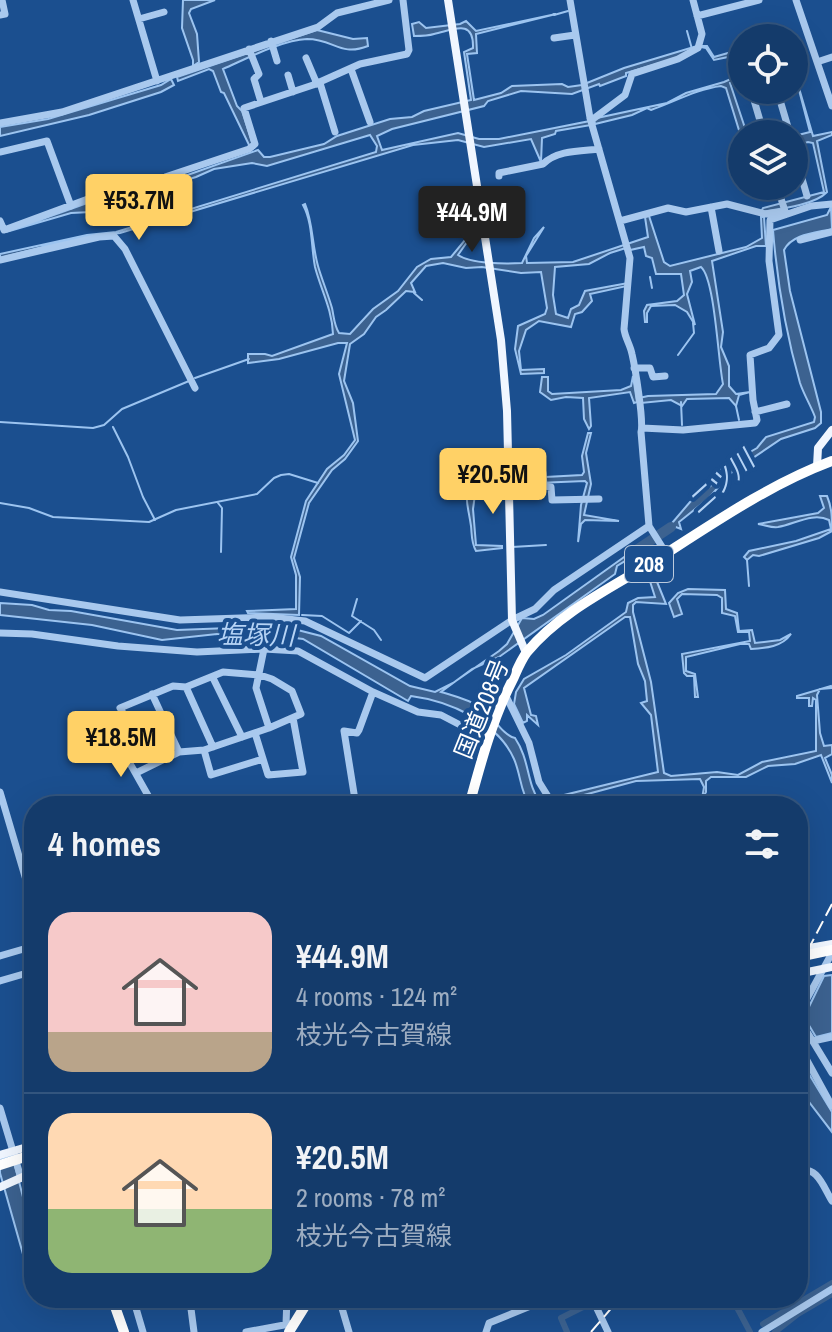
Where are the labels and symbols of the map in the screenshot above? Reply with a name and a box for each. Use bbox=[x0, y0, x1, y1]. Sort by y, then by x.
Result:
pin: ¥53.7M bbox=[74, 174, 204, 242]
pin: ¥44.9M bbox=[407, 186, 537, 254]
water label: 二ツ川 bbox=[680, 441, 764, 521]
pin: ¥20.5M bbox=[428, 448, 558, 516]
road number: 208 bbox=[625, 546, 673, 582]
water label: 塩塚川 bbox=[217, 616, 298, 653]
street label: 国道208号 bbox=[447, 654, 516, 763]
pin: ¥18.5M bbox=[56, 711, 186, 779]

